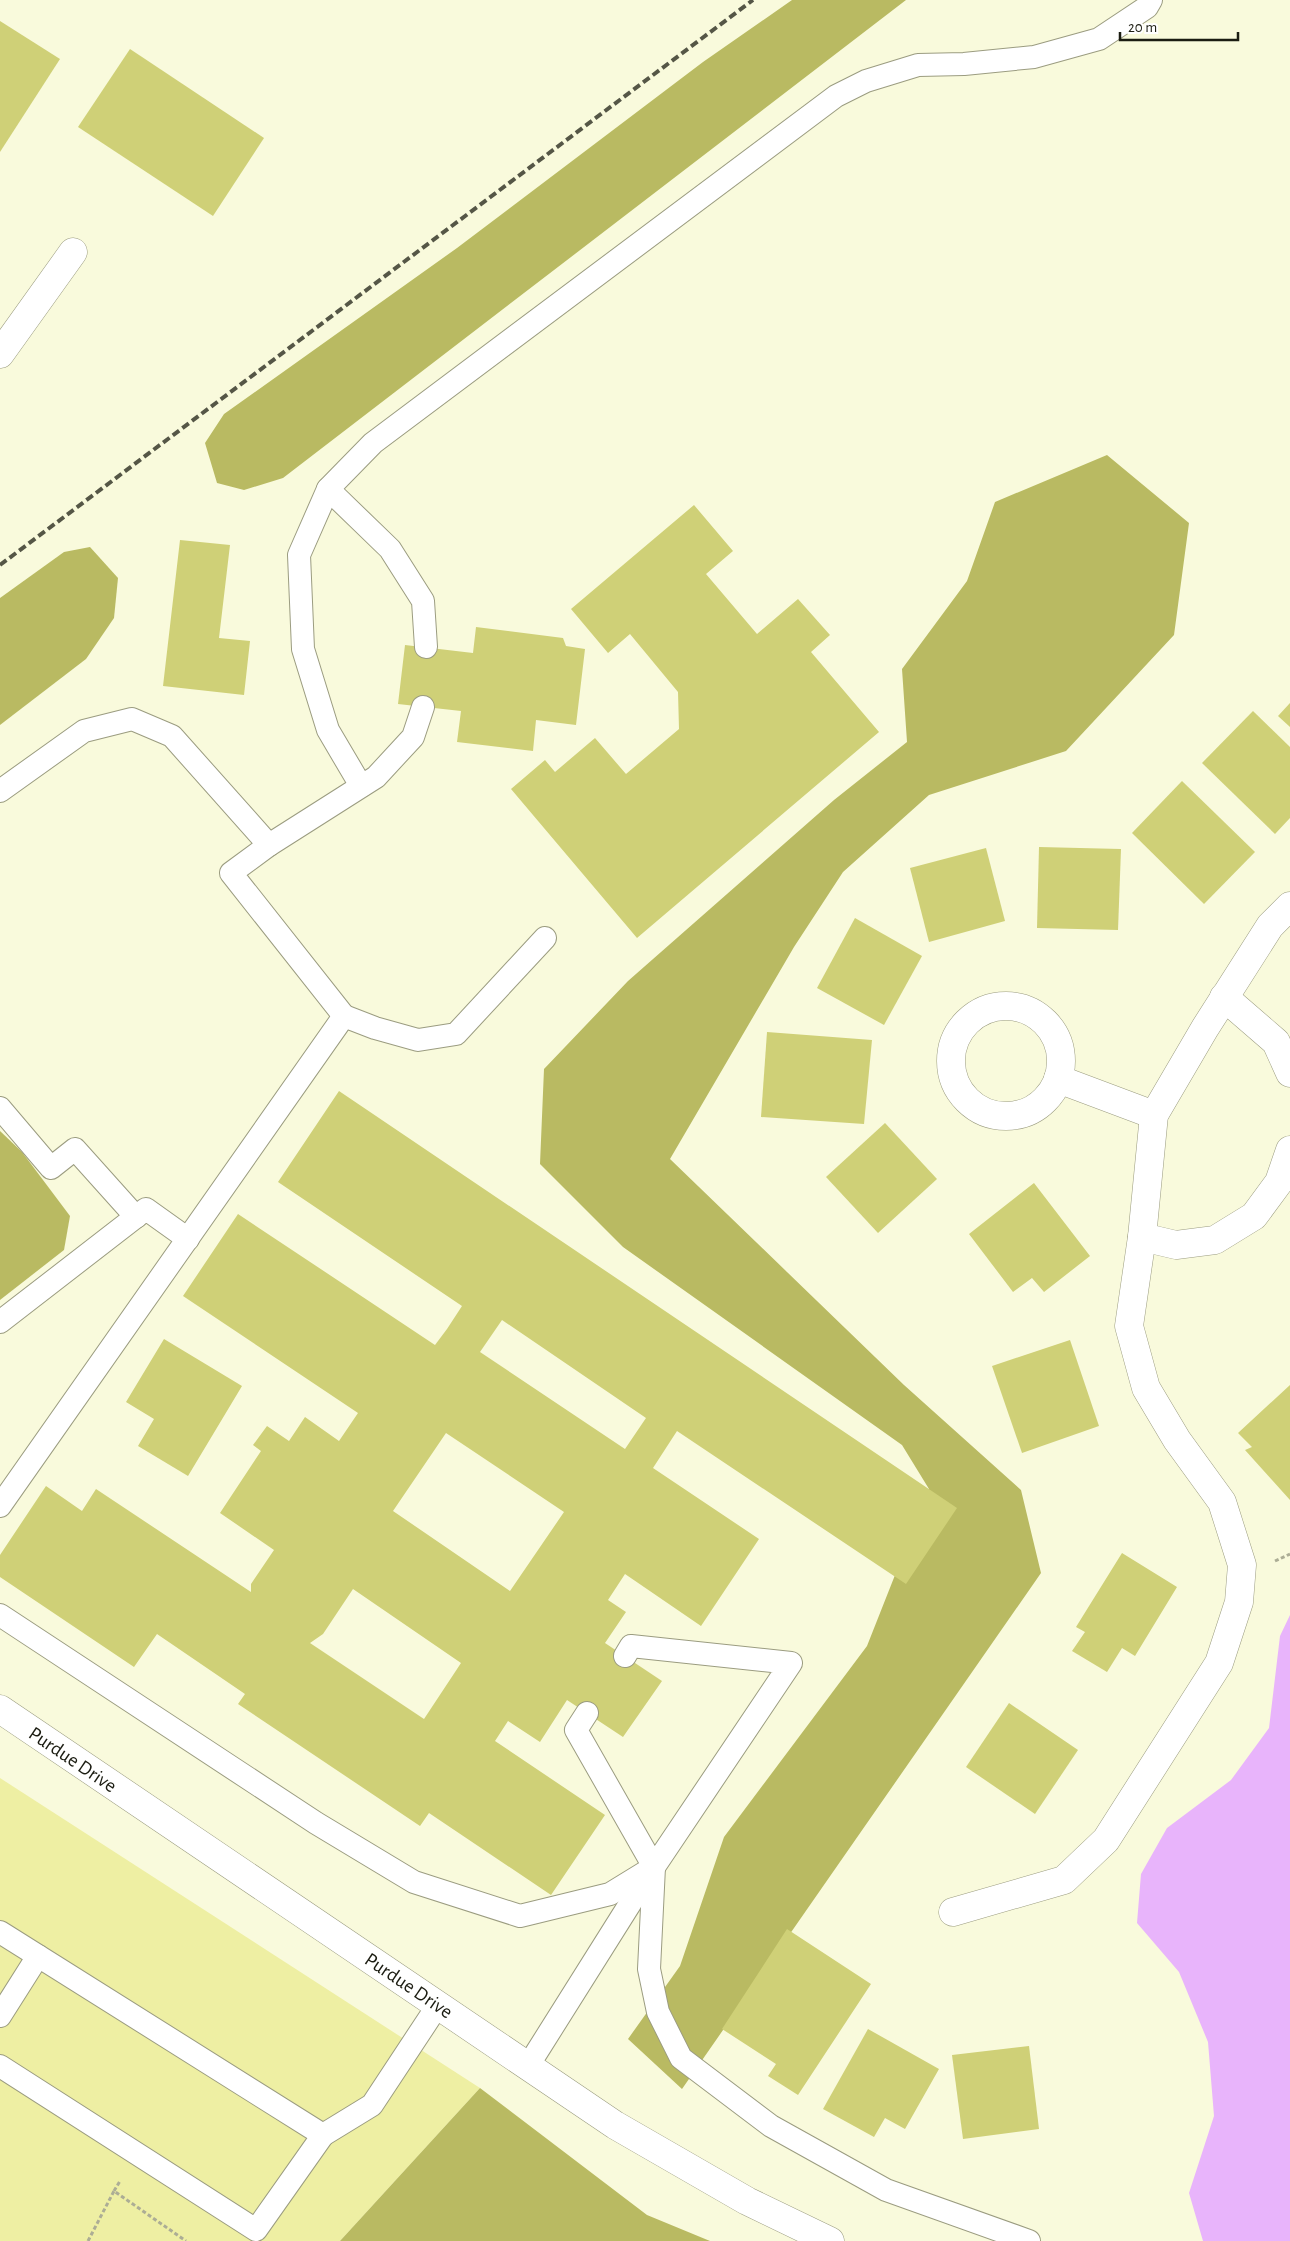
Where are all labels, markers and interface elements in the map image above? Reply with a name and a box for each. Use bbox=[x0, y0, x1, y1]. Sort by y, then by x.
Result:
scale bar bbox=[1120, 10, 1238, 42]
text: 20 m bbox=[1128, 20, 1157, 35]
street label: Purdue Drive bbox=[25, 1723, 120, 1796]
street label: Purdue Drive bbox=[361, 1949, 456, 2022]

